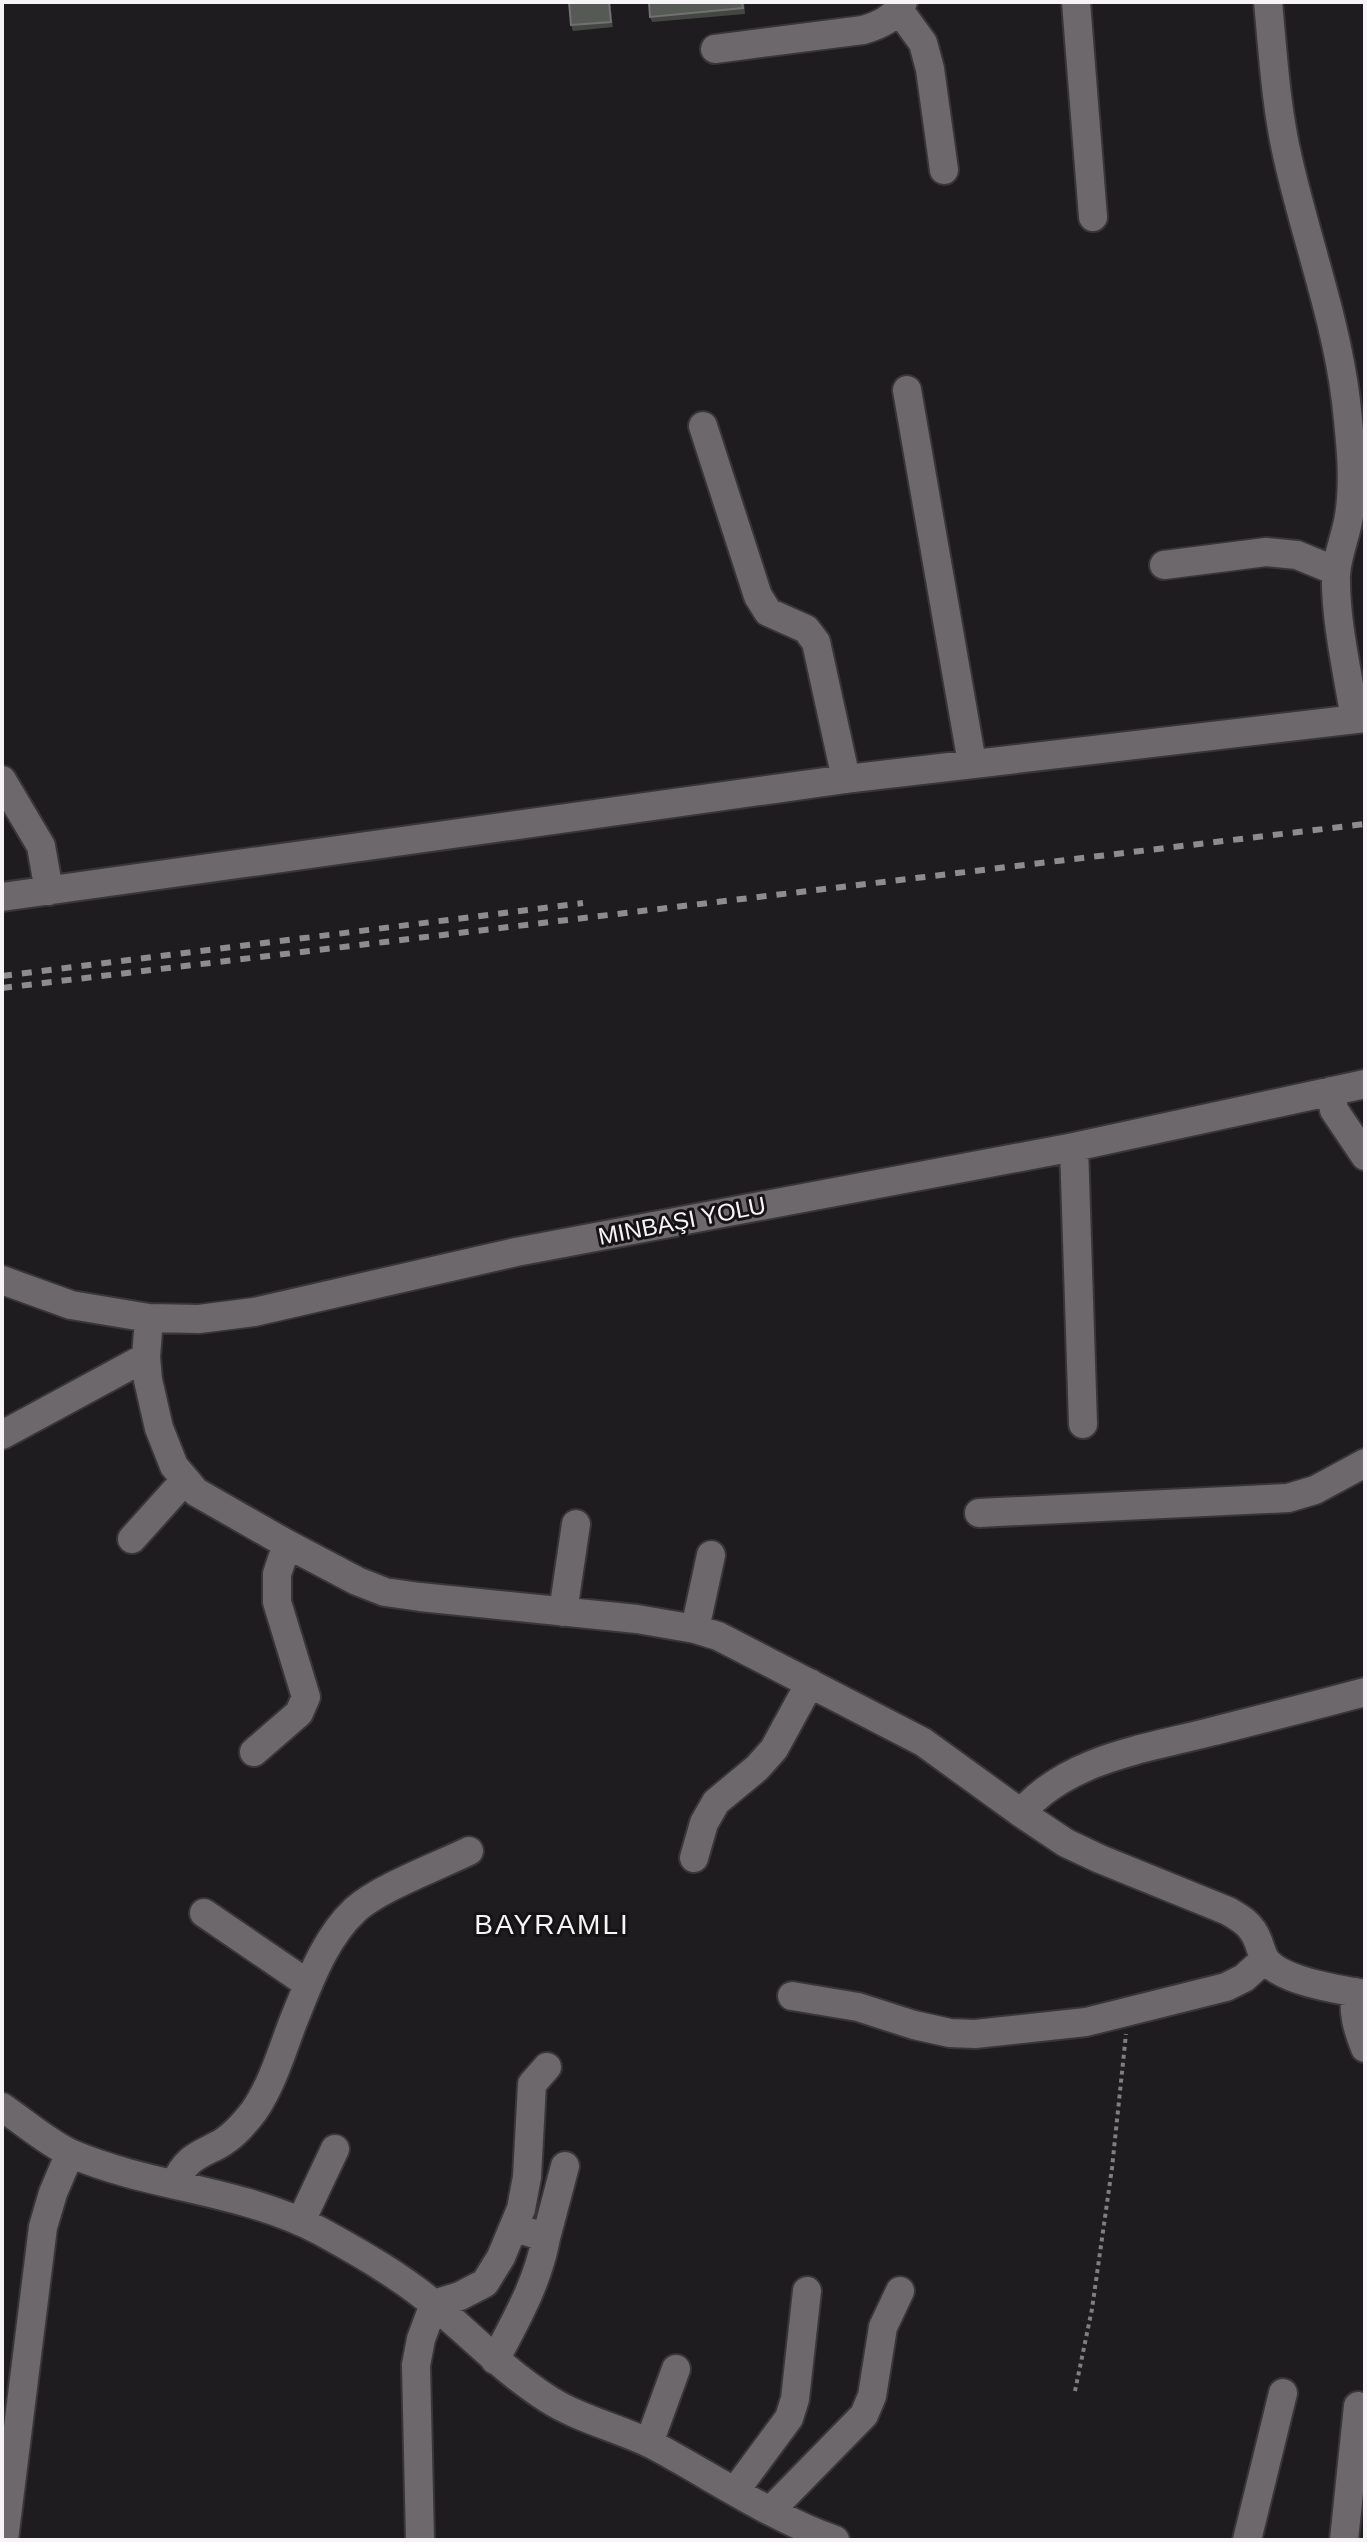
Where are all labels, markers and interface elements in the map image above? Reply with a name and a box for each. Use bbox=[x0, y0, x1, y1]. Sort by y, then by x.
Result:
street label: MINBAŞI YOLU bbox=[596, 1191, 768, 1250]
district label: BAYRAMLI bbox=[474, 1909, 630, 1940]

